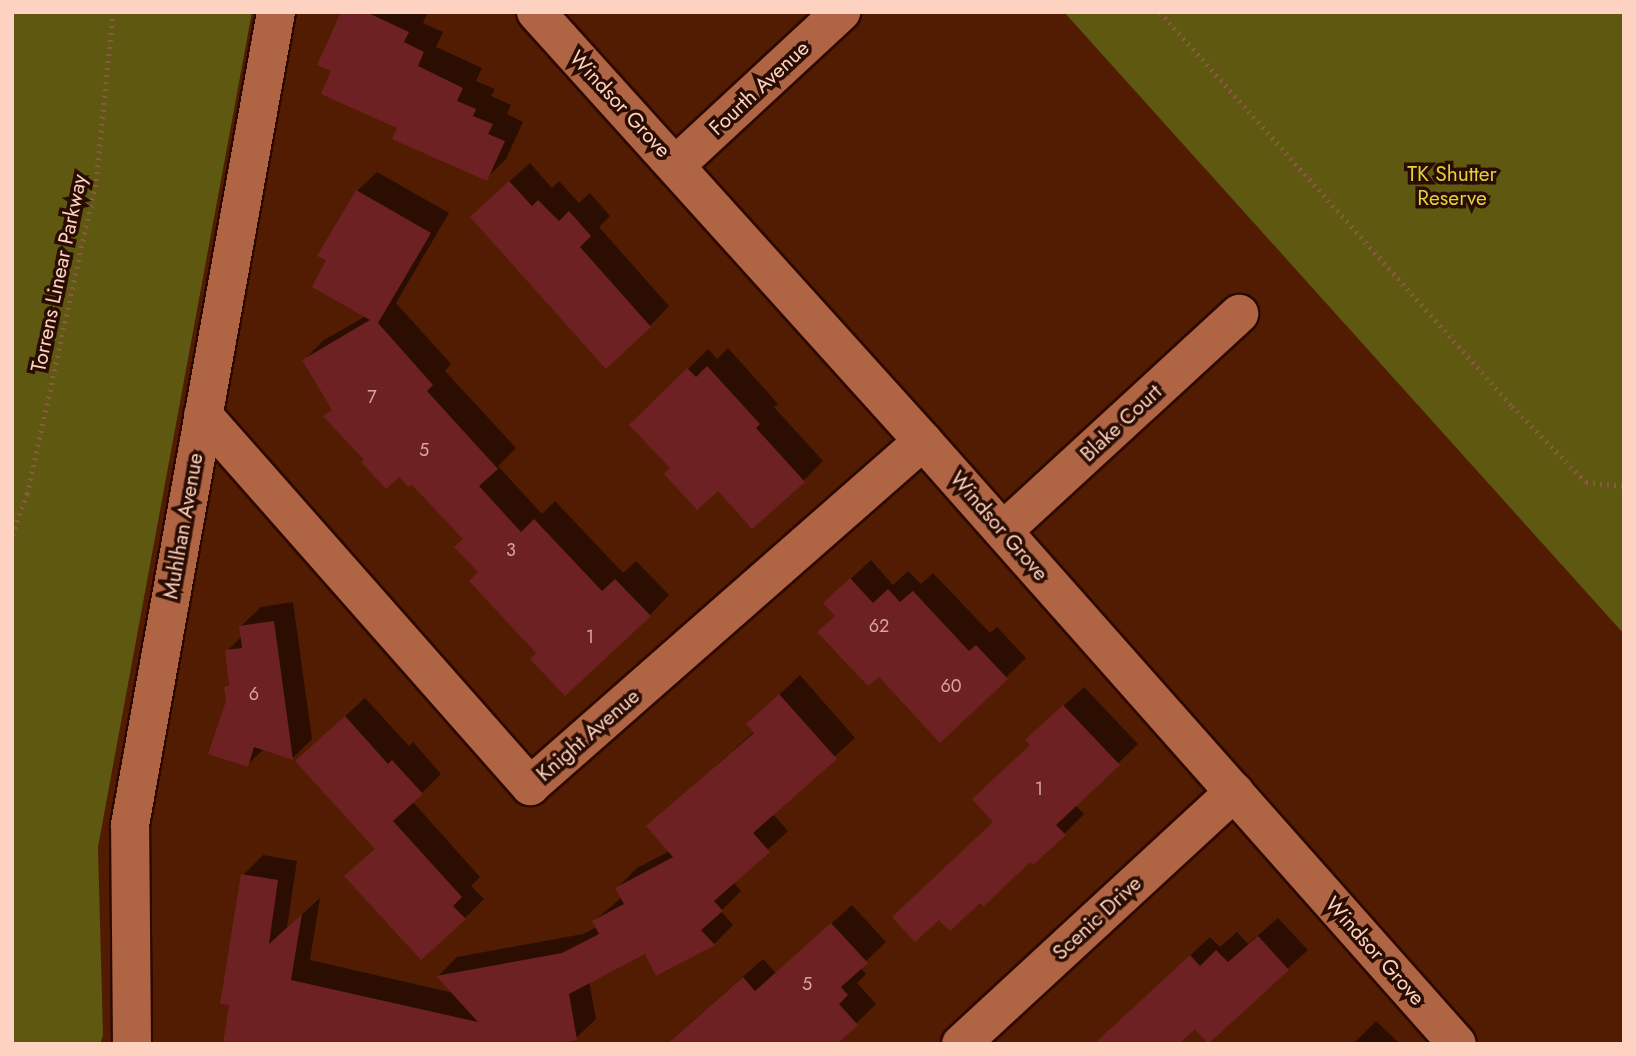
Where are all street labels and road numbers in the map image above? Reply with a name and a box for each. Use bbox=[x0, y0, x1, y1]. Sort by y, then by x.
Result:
street label: Fourth Avenue bbox=[704, 35, 814, 141]
street label: Windsor Grove bbox=[564, 45, 676, 163]
street label: Torrens Linear Parkway bbox=[26, 172, 92, 374]
street label: Blake Court bbox=[1075, 379, 1167, 467]
street label: Muhlhan Avenue bbox=[158, 451, 208, 601]
street label: Windsor Grove bbox=[945, 466, 1053, 586]
street label: Knight Avenue bbox=[531, 683, 645, 787]
street label: Scenic Drive bbox=[1047, 871, 1147, 965]
street label: Windsor Grove bbox=[1320, 892, 1430, 1010]

